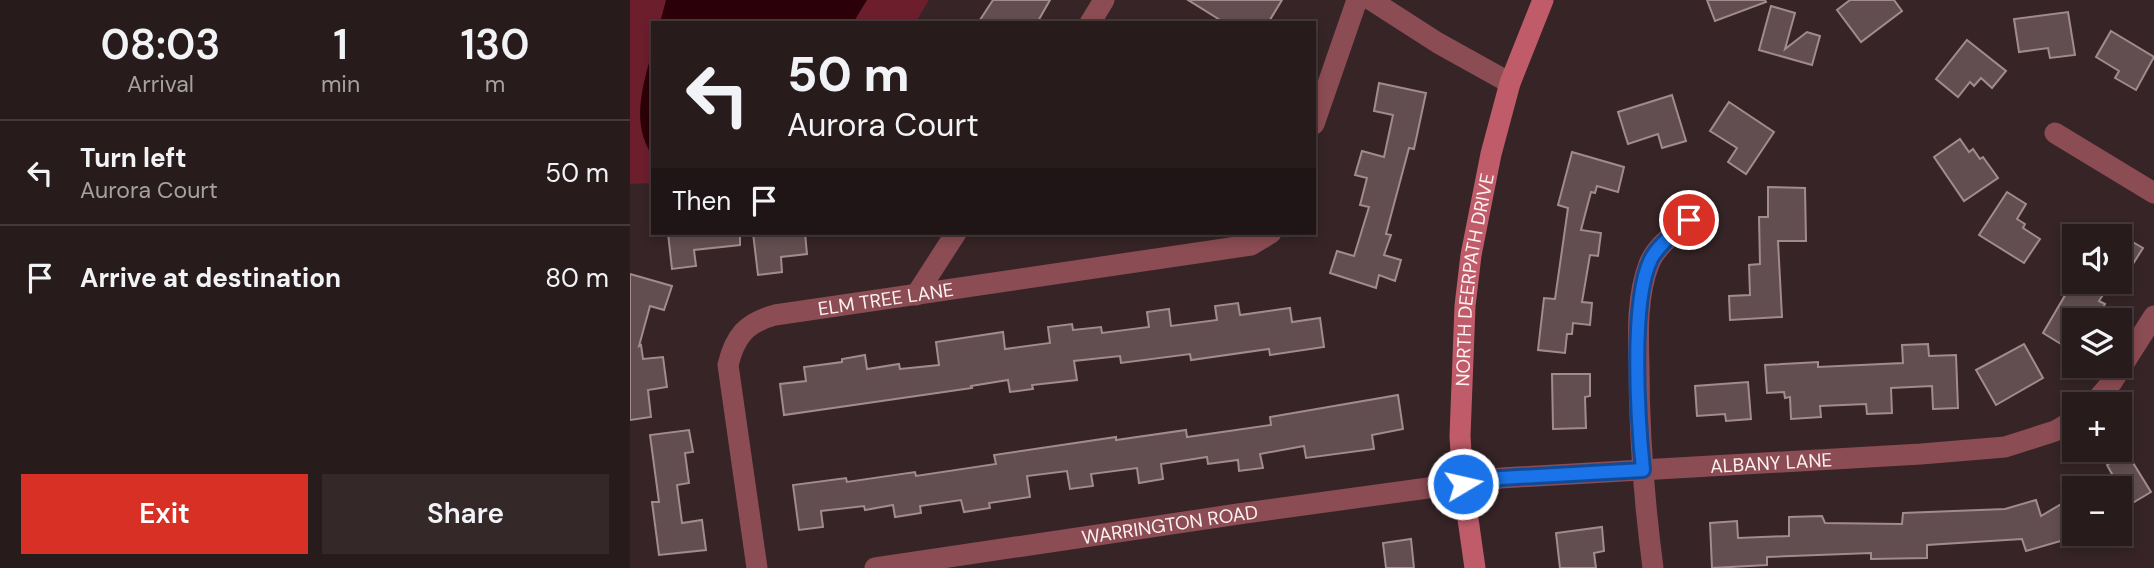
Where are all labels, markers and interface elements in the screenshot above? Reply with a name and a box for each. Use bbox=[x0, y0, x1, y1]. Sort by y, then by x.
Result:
text: 08:03 bbox=[100, 17, 220, 72]
text: 1 bbox=[333, 17, 348, 72]
text: 130 bbox=[460, 17, 530, 72]
text: 50 m bbox=[787, 42, 910, 106]
icon: left bbox=[672, 49, 763, 140]
text: Arrival bbox=[127, 69, 194, 99]
text: min bbox=[321, 69, 360, 99]
text: m bbox=[485, 69, 505, 99]
text: Aurora Court bbox=[787, 104, 979, 146]
text: Turn left bbox=[80, 141, 187, 175]
icon: left bbox=[21, 154, 59, 192]
text: 50 m bbox=[545, 156, 609, 190]
street label: NORTH DEERPATH DRIVE bbox=[1450, 171, 1500, 387]
text: Aurora Court bbox=[80, 175, 218, 205]
icon: arrive bbox=[745, 182, 783, 220]
text: Then bbox=[672, 184, 731, 218]
pin bbox=[1659, 190, 1719, 250]
icon: arrive bbox=[1670, 201, 1708, 239]
map controls bbox=[2062, 224, 2132, 546]
button: sound bbox=[2062, 224, 2132, 294]
icon: arrive bbox=[21, 259, 59, 297]
text: Arrive at destination bbox=[80, 261, 341, 295]
text: 80 m bbox=[545, 261, 609, 295]
street label: ELM TREE LANE bbox=[816, 277, 955, 322]
button: layers bbox=[2062, 308, 2132, 378]
button: + bbox=[2062, 392, 2132, 462]
position arrow bbox=[1426, 447, 1500, 521]
street label: ALBANY LANE bbox=[1709, 447, 1833, 479]
button: Exit bbox=[21, 474, 308, 554]
button: Share bbox=[322, 474, 609, 554]
button: − bbox=[2062, 476, 2132, 546]
street label: WARRINGTON ROAD bbox=[1080, 499, 1260, 550]

